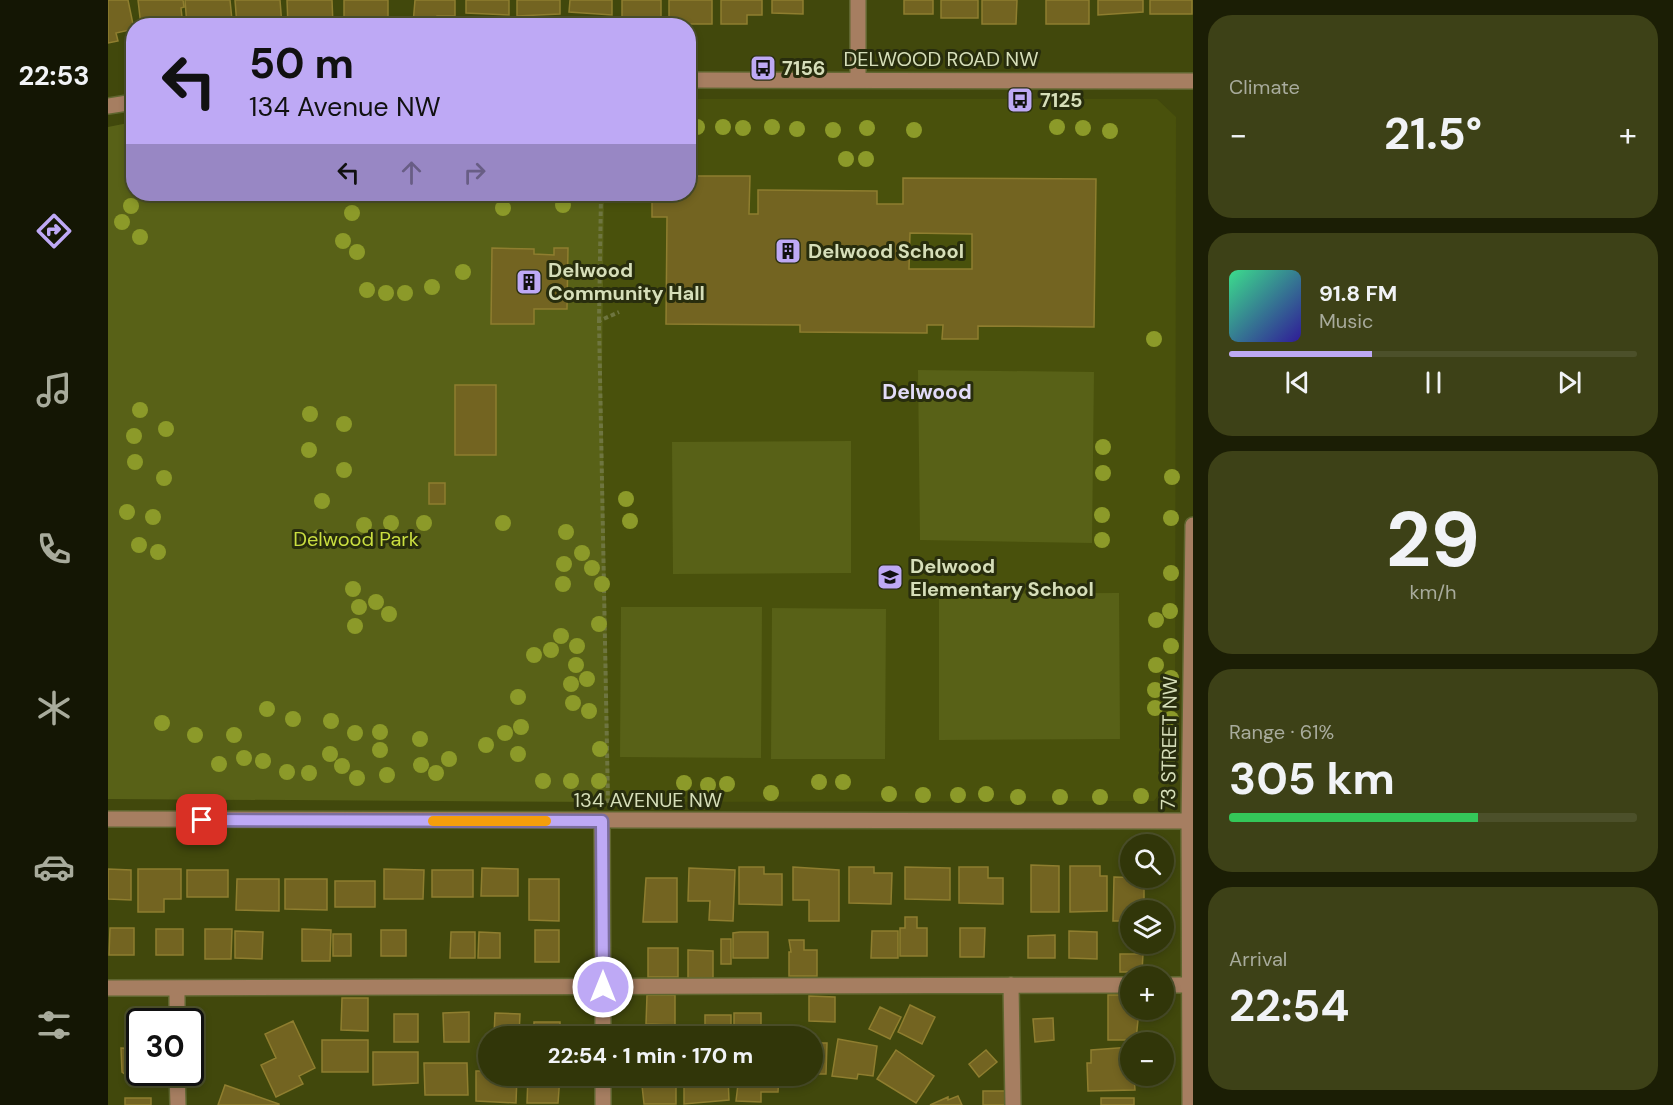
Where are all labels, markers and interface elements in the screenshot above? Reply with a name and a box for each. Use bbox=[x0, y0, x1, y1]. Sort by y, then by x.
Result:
text: 50 m bbox=[249, 36, 354, 91]
icon: left bbox=[150, 42, 228, 120]
street label: DELWOOD ROAD NW bbox=[844, 46, 1039, 72]
bus stop icon: 7156 bbox=[748, 53, 778, 83]
place label: 7156 bbox=[782, 55, 826, 81]
text: 22:53 bbox=[18, 58, 90, 93]
text: Climate bbox=[1229, 74, 1300, 100]
bus stop icon: 7125 bbox=[1005, 85, 1035, 115]
place label: 7125 bbox=[1040, 87, 1082, 113]
text: 134 Avenue NW bbox=[249, 89, 441, 124]
text: 21.5° bbox=[1384, 104, 1482, 163]
text: − bbox=[1229, 113, 1247, 156]
text: + bbox=[1619, 113, 1637, 156]
icon: left bbox=[332, 156, 365, 189]
icon: ahead bbox=[395, 156, 428, 189]
icon: right bbox=[458, 156, 491, 189]
icon: directions bbox=[33, 210, 75, 252]
building icon: Delwood School bbox=[773, 236, 803, 266]
place label: Delwood School bbox=[808, 238, 964, 264]
place label: Delwood Community Hall bbox=[548, 257, 705, 306]
building icon: Delwood Community Hall bbox=[514, 267, 544, 297]
text: 91.8 FM bbox=[1319, 279, 1397, 308]
text: Music bbox=[1319, 308, 1374, 334]
icon: previous bbox=[1281, 366, 1314, 399]
icon: pause bbox=[1417, 366, 1450, 399]
icon: next bbox=[1553, 366, 1586, 399]
icon: music bbox=[33, 369, 75, 411]
district label: Delwood bbox=[882, 378, 972, 406]
text: 29 bbox=[1386, 489, 1480, 590]
park label: Delwood Park bbox=[293, 526, 419, 552]
icon: phone bbox=[33, 528, 75, 570]
place label: Delwood Elementary School bbox=[910, 553, 1094, 602]
school or university icon: Delwood Elementary School bbox=[875, 562, 905, 592]
text: km/h bbox=[1409, 579, 1457, 605]
street label: 73 STREET NW bbox=[1155, 676, 1183, 810]
icon: climate bbox=[33, 687, 75, 729]
text: Range · 61% bbox=[1229, 719, 1334, 745]
text: 305 km bbox=[1229, 749, 1395, 808]
street label: 134 AVENUE NW bbox=[574, 787, 722, 813]
pin bbox=[176, 794, 227, 845]
icon: arrive bbox=[185, 803, 218, 836]
map controls bbox=[1120, 834, 1174, 1086]
button: search bbox=[1120, 834, 1174, 888]
icon: car bbox=[33, 846, 75, 888]
button: layers bbox=[1120, 900, 1174, 954]
text: Arrival bbox=[1229, 946, 1287, 972]
position arrow bbox=[571, 955, 635, 1019]
button: + bbox=[1120, 966, 1174, 1020]
text: 22:54 bbox=[1229, 976, 1350, 1035]
icon: filters bbox=[33, 1004, 75, 1046]
speed limit sign: 30 bbox=[126, 1008, 204, 1086]
button: − bbox=[1120, 1032, 1174, 1086]
text: 22:54 · 1 min · 170 m bbox=[548, 1041, 753, 1070]

